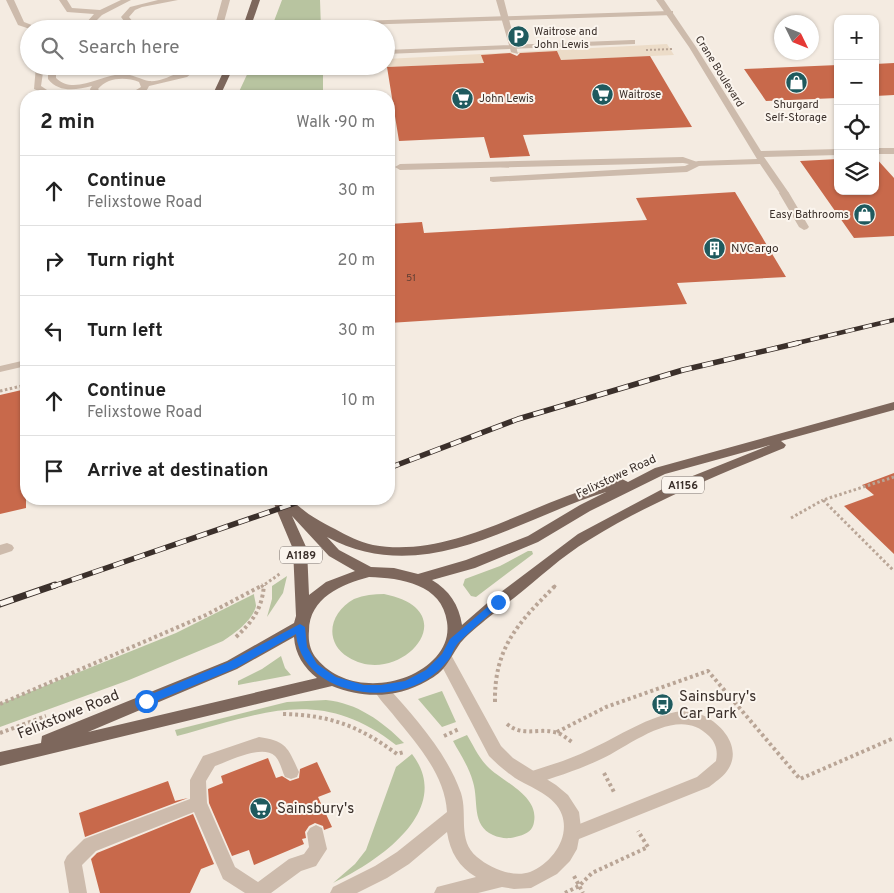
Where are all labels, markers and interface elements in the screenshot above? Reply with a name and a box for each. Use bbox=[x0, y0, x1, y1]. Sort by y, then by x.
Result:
north arrow bbox=[774, 15, 819, 60]
map controls bbox=[834, 15, 879, 195]
button: + bbox=[834, 15, 879, 60]
search box bbox=[20, 20, 395, 75]
parking icon: Waitrose and John Lewis bbox=[506, 25, 530, 49]
place label: Waitrose and John Lewis bbox=[534, 25, 597, 52]
street label: Crane Boulevard bbox=[692, 33, 747, 110]
icon: search bbox=[38, 34, 66, 62]
text: Search here bbox=[78, 36, 180, 60]
button: − bbox=[834, 60, 879, 105]
shop icon: Shurgard Self-Storage bbox=[784, 71, 808, 95]
supermarket icon: Waitrose bbox=[591, 82, 615, 106]
supermarket icon: John Lewis bbox=[451, 86, 475, 110]
place label: Waitrose bbox=[619, 88, 661, 102]
place label: John Lewis bbox=[479, 92, 534, 106]
place label: Shurgard Self-Storage bbox=[765, 98, 827, 125]
button: locate bbox=[834, 105, 879, 150]
text: 2 min bbox=[40, 109, 95, 136]
text: Walk · 90 m bbox=[296, 113, 375, 133]
button: layers bbox=[834, 150, 879, 195]
text: Continue bbox=[87, 169, 166, 193]
icon: ahead bbox=[40, 177, 68, 205]
text: 30 m bbox=[338, 181, 375, 201]
text: Felixstowe Road bbox=[87, 193, 202, 213]
shop icon: Easy Bathrooms bbox=[853, 202, 877, 226]
place label: Easy Bathrooms bbox=[769, 208, 849, 222]
building icon: NVCargo bbox=[703, 236, 727, 260]
place label: NVCargo bbox=[731, 241, 779, 257]
icon: right bbox=[40, 247, 68, 275]
text: Turn right bbox=[87, 249, 175, 273]
text: 20 m bbox=[338, 251, 375, 271]
house number: 51 bbox=[406, 272, 416, 285]
icon: left bbox=[40, 317, 68, 345]
text: Turn left bbox=[87, 319, 163, 343]
text: 30 m bbox=[338, 321, 375, 341]
text: Continue bbox=[87, 379, 166, 403]
icon: ahead bbox=[40, 387, 68, 415]
text: 10 m bbox=[341, 391, 375, 411]
text: Felixstowe Road bbox=[87, 403, 202, 423]
street label: Felixstowe Road bbox=[574, 451, 659, 502]
icon: arrive bbox=[40, 457, 68, 485]
text: Arrive at destination bbox=[87, 459, 268, 483]
road number: A1156 bbox=[662, 476, 704, 494]
road number: A1189 bbox=[280, 546, 322, 564]
route end bbox=[487, 591, 510, 614]
street label: Felixstowe Road bbox=[15, 686, 122, 744]
place label: Sainsbury's Car Park bbox=[679, 688, 756, 724]
route start bbox=[135, 690, 158, 713]
bus stop icon: Sainsbury's Car Park bbox=[651, 693, 675, 717]
supermarket icon: Sainsbury's bbox=[249, 796, 273, 820]
place label: Sainsbury's bbox=[277, 800, 354, 819]

